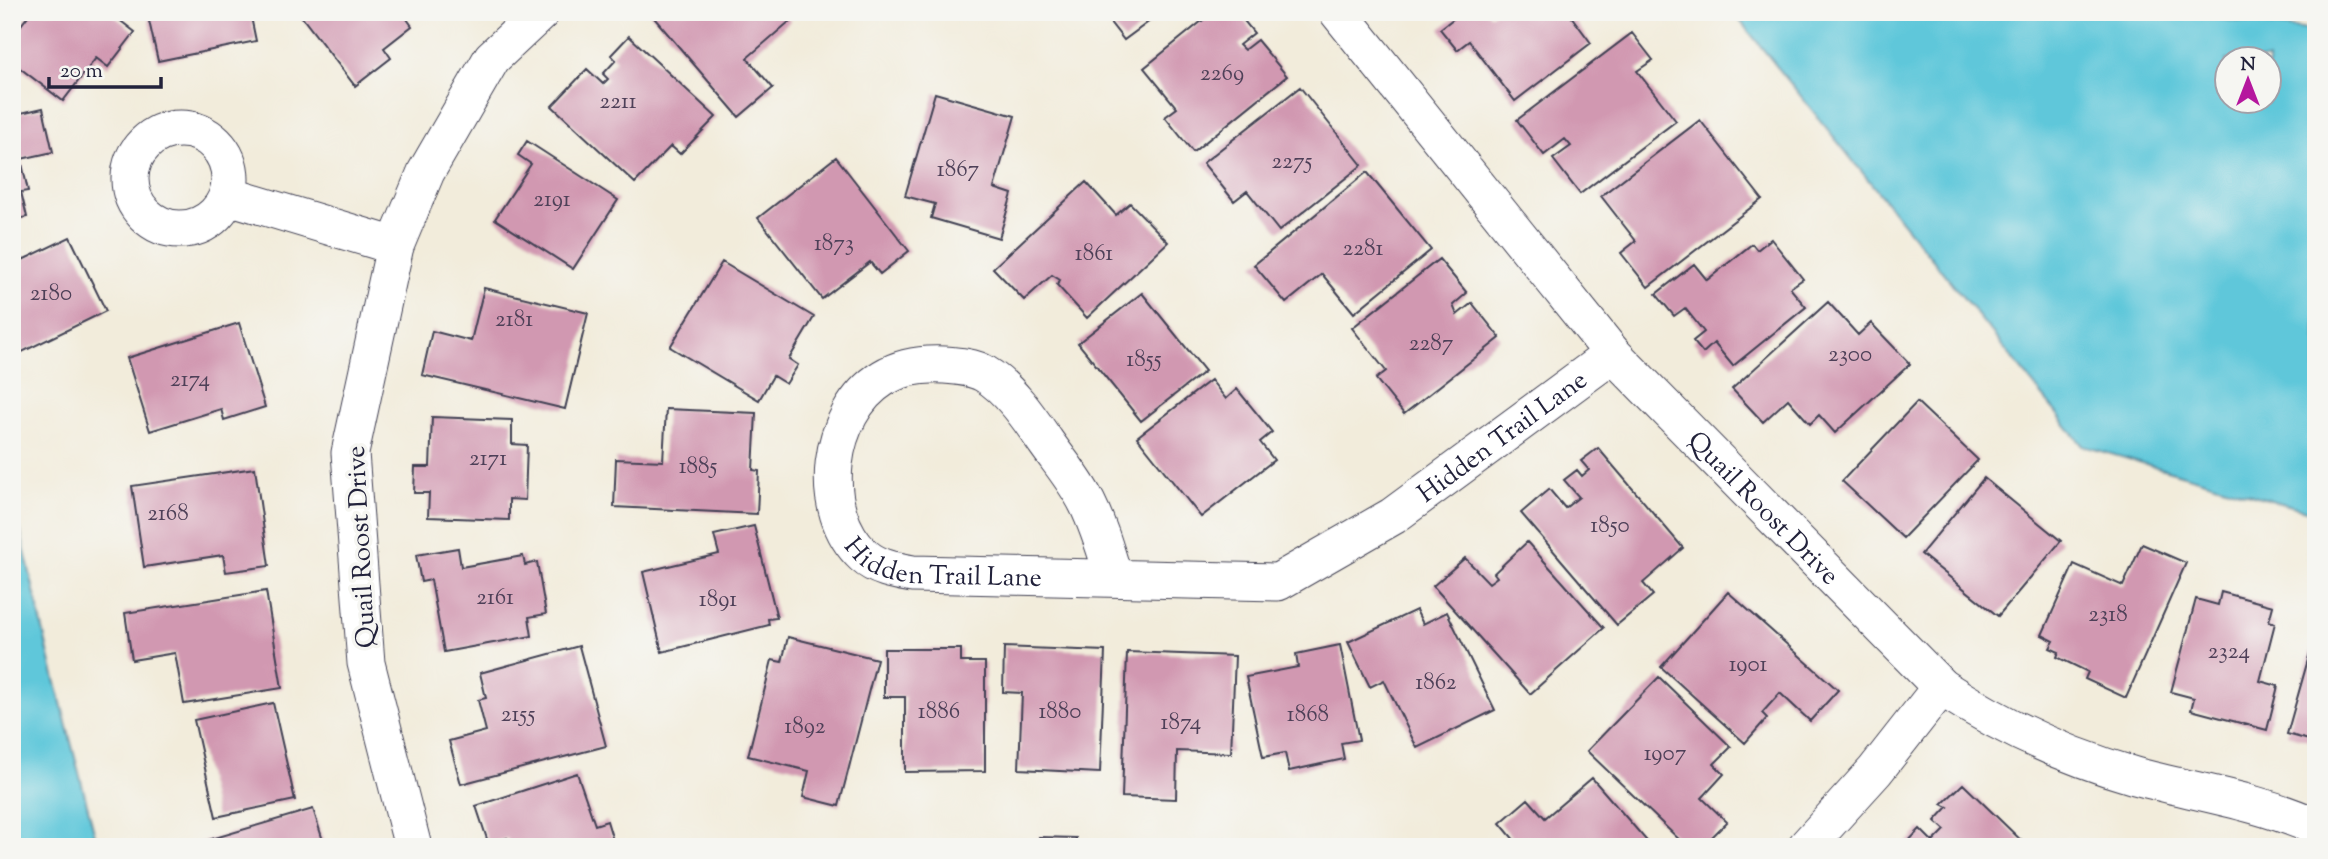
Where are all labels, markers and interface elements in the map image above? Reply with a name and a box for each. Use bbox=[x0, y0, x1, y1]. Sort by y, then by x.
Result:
scale bar bbox=[49, 46, 161, 90]
north arrow bbox=[2212, 46, 2282, 116]
text: N bbox=[2240, 52, 2256, 79]
text: 20 m bbox=[60, 57, 103, 87]
house number: 2269 bbox=[1200, 58, 1244, 91]
house number: 2211 bbox=[599, 86, 637, 119]
house number: 2275 bbox=[1272, 146, 1313, 179]
house number: 1867 bbox=[937, 154, 980, 187]
house number: 2191 bbox=[533, 184, 571, 217]
house number: 1873 bbox=[814, 228, 854, 261]
house number: 2281 bbox=[1343, 233, 1384, 266]
house number: 1861 bbox=[1075, 238, 1113, 271]
house number: 2180 bbox=[30, 278, 72, 311]
house number: 2181 bbox=[495, 304, 533, 337]
house number: 2287 bbox=[1409, 328, 1454, 361]
house number: 2300 bbox=[1828, 339, 1872, 372]
house number: 1855 bbox=[1126, 344, 1162, 377]
street label: Hidden Trail Lane bbox=[1411, 363, 1596, 513]
house number: 2174 bbox=[170, 364, 210, 397]
street label: Quail Roost Drive bbox=[1678, 424, 1846, 594]
house number: 2171 bbox=[469, 443, 507, 476]
street label: Quail Roost Drive bbox=[339, 445, 386, 649]
house number: 1885 bbox=[679, 451, 717, 484]
house number: 2168 bbox=[147, 498, 189, 531]
house number: 1850 bbox=[1590, 510, 1630, 543]
street label: Hidden Trail Lane bbox=[834, 530, 1042, 598]
house number: 2161 bbox=[476, 582, 514, 615]
house number: 1891 bbox=[699, 584, 737, 617]
house number: 2318 bbox=[2088, 599, 2128, 632]
house number: 2324 bbox=[2208, 636, 2250, 669]
house number: 1901 bbox=[1729, 649, 1767, 682]
house number: 1862 bbox=[1415, 667, 1457, 700]
house number: 1886 bbox=[918, 696, 960, 729]
house number: 1880 bbox=[1039, 696, 1082, 729]
house number: 2155 bbox=[501, 699, 535, 732]
house number: 1868 bbox=[1287, 699, 1329, 732]
house number: 1874 bbox=[1161, 707, 1201, 740]
house number: 1892 bbox=[784, 711, 826, 744]
house number: 1907 bbox=[1644, 738, 1687, 771]

